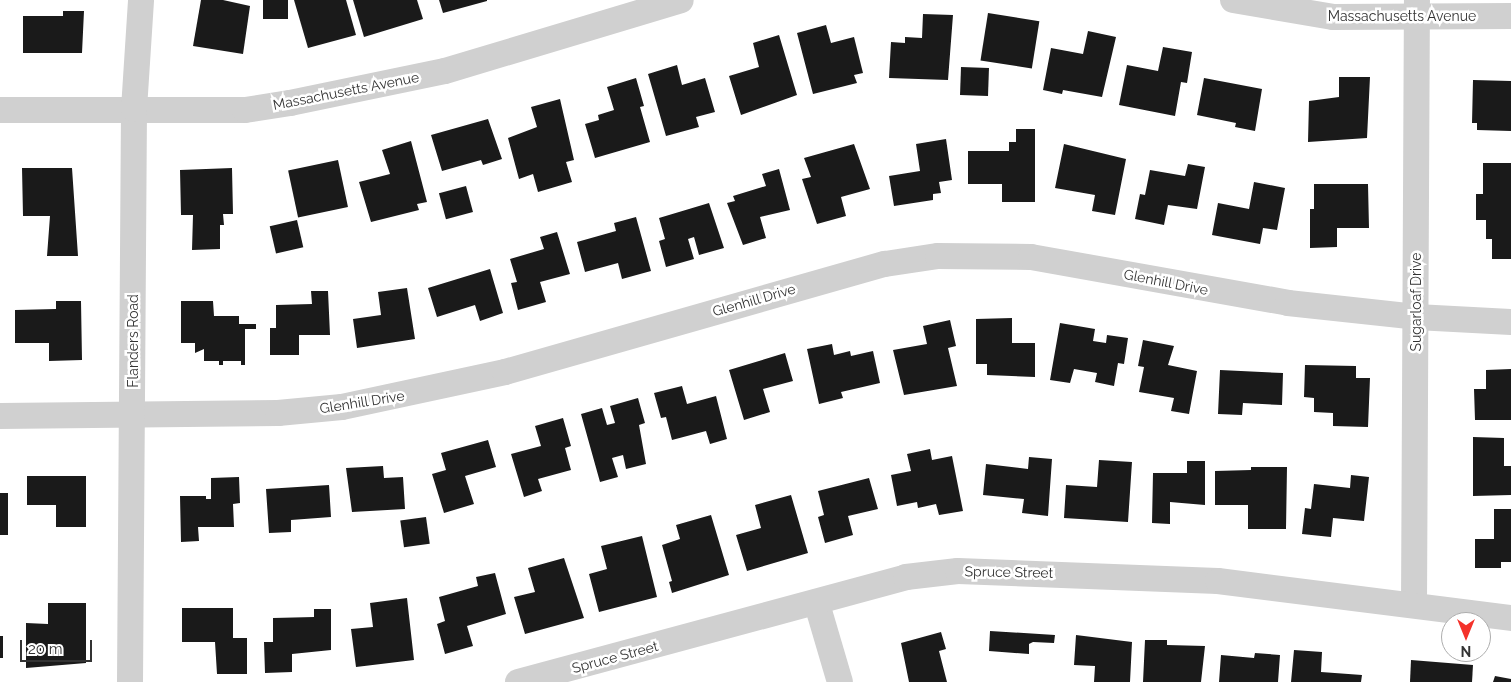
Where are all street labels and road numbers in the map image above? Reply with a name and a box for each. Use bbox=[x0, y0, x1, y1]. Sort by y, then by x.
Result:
street label: Massachusetts Avenue bbox=[1328, 8, 1476, 24]
street label: Massachusetts Avenue bbox=[271, 69, 421, 113]
street label: Sugarloaf Drive bbox=[1408, 252, 1424, 352]
street label: Glenhill Drive bbox=[1122, 266, 1210, 298]
street label: Glenhill Drive bbox=[710, 280, 798, 320]
street label: Flanders Road bbox=[125, 294, 141, 388]
street label: Glenhill Drive bbox=[318, 387, 406, 417]
street label: Spruce Street bbox=[965, 563, 1053, 581]
street label: Spruce Street bbox=[570, 637, 660, 677]

